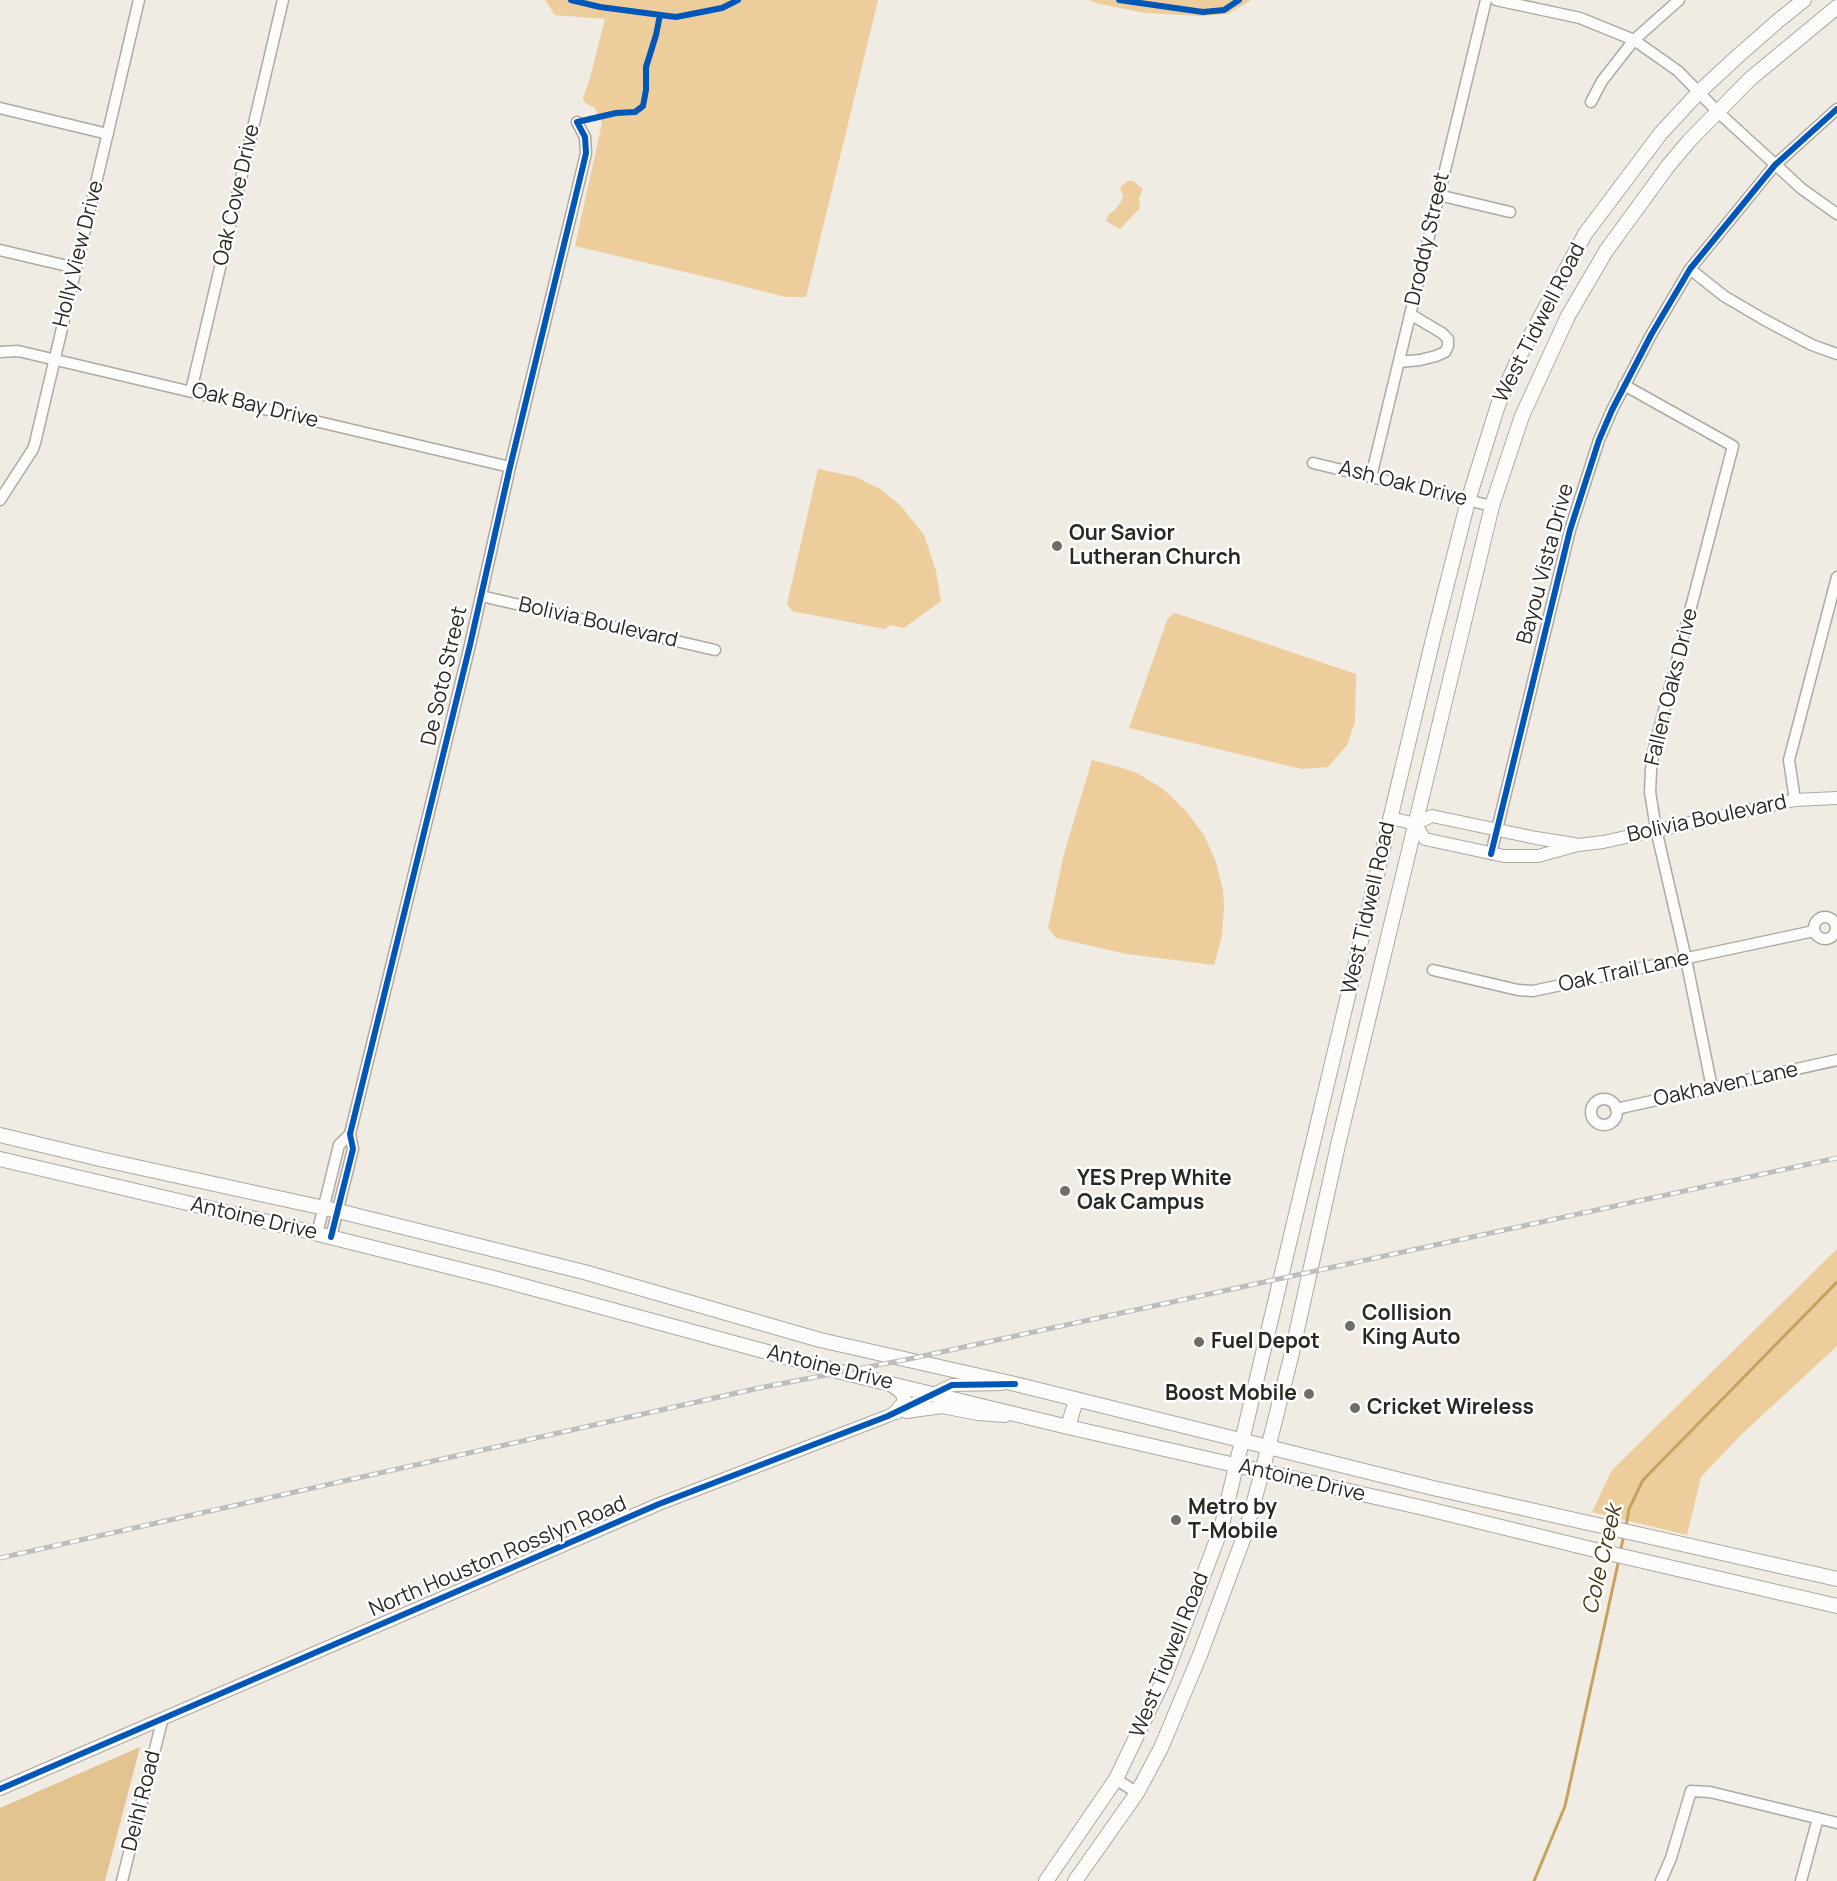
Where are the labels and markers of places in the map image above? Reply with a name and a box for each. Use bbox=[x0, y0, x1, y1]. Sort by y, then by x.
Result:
place label: Our Savior Lutheran Church bbox=[1069, 521, 1241, 571]
marker: Our Savior Lutheran Church bbox=[1050, 539, 1064, 553]
place label: YES Prep White Oak Campus bbox=[1077, 1166, 1232, 1216]
marker: YES Prep White Oak Campus bbox=[1058, 1184, 1072, 1198]
place label: Collision King Auto bbox=[1362, 1301, 1460, 1351]
marker: Collision King Auto bbox=[1343, 1319, 1357, 1333]
place label: Fuel Depot bbox=[1211, 1329, 1320, 1355]
marker: Fuel Depot bbox=[1192, 1335, 1206, 1349]
place label: Boost Mobile bbox=[1165, 1381, 1297, 1407]
marker: Boost Mobile bbox=[1302, 1387, 1316, 1401]
place label: Cricket Wireless bbox=[1367, 1395, 1534, 1421]
marker: Cricket Wireless bbox=[1348, 1401, 1362, 1415]
place label: Metro by T-Mobile bbox=[1188, 1495, 1278, 1545]
marker: Metro by T-Mobile bbox=[1169, 1513, 1183, 1527]

